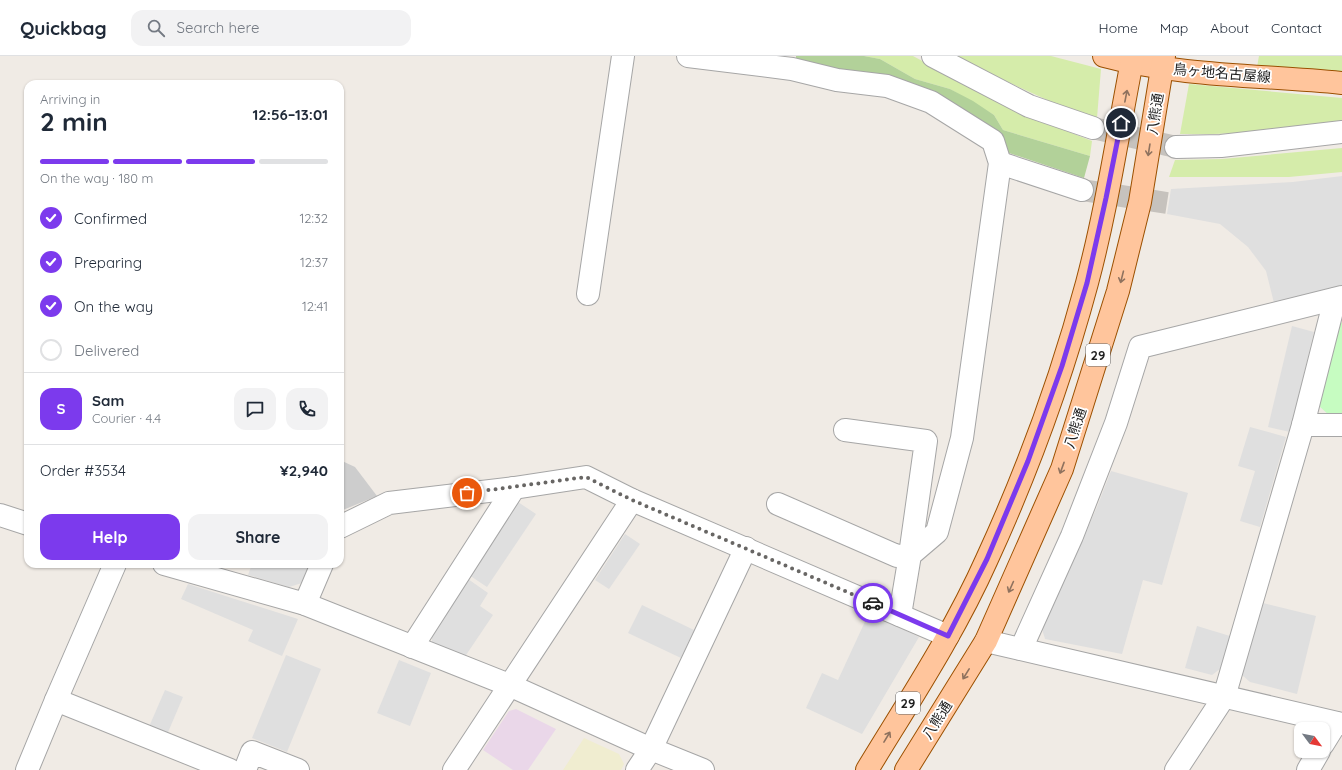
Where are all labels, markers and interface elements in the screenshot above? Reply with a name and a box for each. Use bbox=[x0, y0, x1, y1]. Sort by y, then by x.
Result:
search box bbox=[131, 10, 411, 46]
text: Quickbag bbox=[20, 16, 107, 40]
icon: search bbox=[145, 17, 167, 39]
text: Search here bbox=[177, 18, 259, 37]
text: Home bbox=[1099, 19, 1138, 37]
text: Map bbox=[1160, 19, 1188, 37]
text: About bbox=[1210, 19, 1249, 37]
text: Contact bbox=[1271, 19, 1322, 37]
street label: 鳥ヶ地名古屋線 bbox=[1172, 60, 1272, 86]
one-way arrow bbox=[1122, 90, 1130, 103]
text: Arriving in bbox=[40, 91, 100, 107]
street label: 八熊通 bbox=[1143, 92, 1167, 136]
text: 2 min bbox=[40, 105, 108, 138]
text: 12:56–13:01 bbox=[252, 105, 328, 124]
pin bbox=[1104, 106, 1138, 140]
icon: home bbox=[1110, 112, 1132, 134]
one-way arrow bbox=[1145, 143, 1153, 156]
text: On the way · 180 m bbox=[40, 170, 153, 186]
icon: check bbox=[40, 207, 62, 229]
text: Confirmed bbox=[74, 209, 147, 228]
text: 12:32 bbox=[300, 210, 328, 226]
icon: check bbox=[40, 251, 62, 273]
text: Preparing bbox=[74, 253, 142, 272]
text: 12:37 bbox=[300, 254, 328, 270]
one-way arrow bbox=[1117, 270, 1125, 283]
icon: check bbox=[40, 295, 62, 317]
text: On the way bbox=[74, 297, 153, 316]
text: 12:41 bbox=[302, 298, 328, 314]
text: Delivered bbox=[74, 341, 139, 360]
road number: 29 bbox=[1086, 344, 1110, 366]
button: chat bbox=[234, 388, 276, 430]
button: phone bbox=[286, 388, 328, 430]
text: Sam bbox=[92, 391, 124, 410]
text: S bbox=[57, 399, 65, 418]
street label: 八熊通 bbox=[1060, 405, 1090, 451]
text: Courier · 4.4 bbox=[92, 410, 161, 426]
text: Order #3534 bbox=[40, 461, 126, 480]
text: ¥2,940 bbox=[280, 461, 328, 480]
one-way arrow bbox=[1057, 461, 1065, 473]
pin bbox=[450, 476, 484, 510]
icon: bag bbox=[456, 482, 478, 504]
button: Help bbox=[40, 514, 180, 560]
button: Share bbox=[188, 514, 328, 560]
one-way arrow bbox=[1006, 581, 1014, 593]
courier bbox=[853, 583, 893, 623]
icon: car bbox=[862, 592, 884, 614]
one-way arrow bbox=[961, 668, 969, 680]
road number: 29 bbox=[896, 692, 920, 714]
street label: 八熊通 bbox=[918, 697, 956, 743]
north arrow bbox=[1294, 722, 1330, 758]
map controls bbox=[1294, 722, 1330, 758]
one-way arrow bbox=[883, 732, 891, 743]

